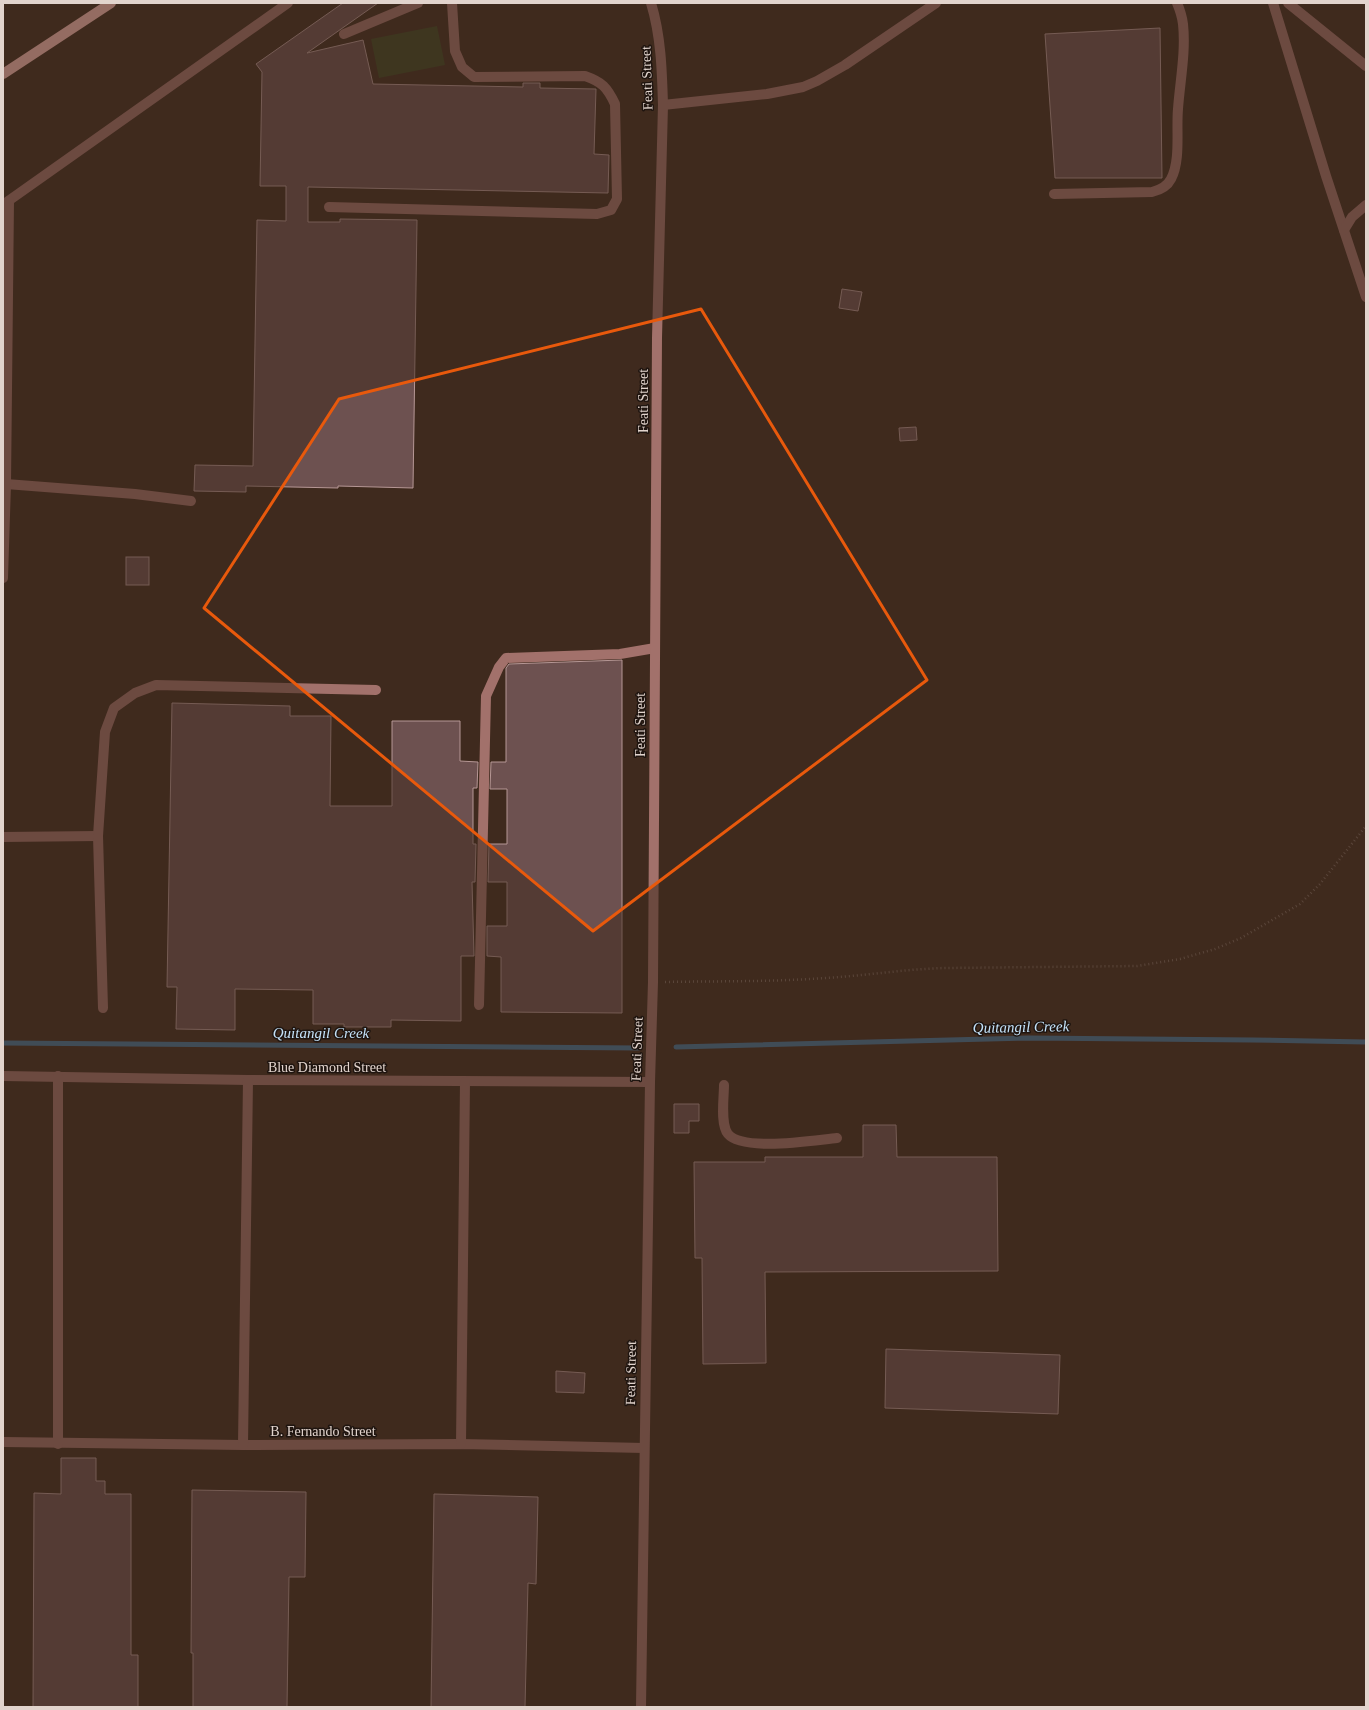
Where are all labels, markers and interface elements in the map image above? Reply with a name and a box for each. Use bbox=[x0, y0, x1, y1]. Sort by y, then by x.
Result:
street label: Feati Street bbox=[638, 46, 656, 110]
street label: Feati Street bbox=[636, 369, 651, 433]
street label: Feati Street bbox=[633, 693, 648, 757]
street label: Feati Street bbox=[628, 1017, 646, 1081]
water label: Quitangil Creek bbox=[973, 1018, 1070, 1036]
water label: Quitangil Creek bbox=[273, 1025, 370, 1041]
street label: Blue Diamond Street bbox=[268, 1060, 386, 1075]
street label: Feati Street bbox=[623, 1341, 639, 1405]
street label: B. Fernando Street bbox=[270, 1424, 376, 1439]

